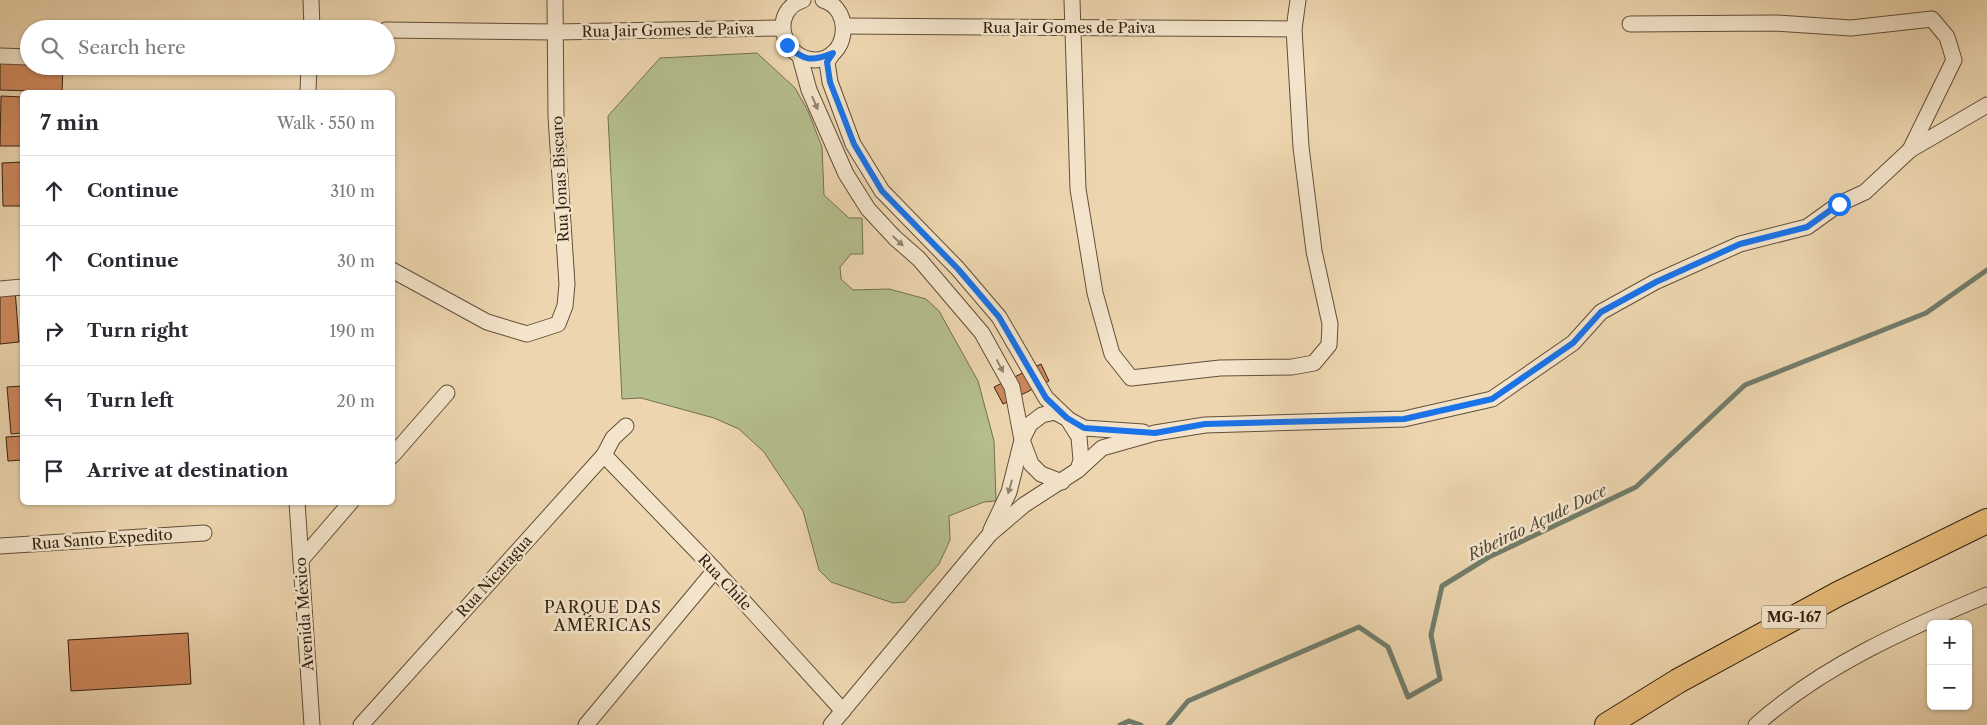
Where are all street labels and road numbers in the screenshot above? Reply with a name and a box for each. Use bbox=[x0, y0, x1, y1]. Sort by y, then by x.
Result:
street label: Rua Jair Gomes de Paiva bbox=[983, 18, 1156, 37]
street label: Rua Jair Gomes de Paiva bbox=[581, 19, 755, 41]
street label: Rua Jonas Biscaro bbox=[547, 115, 573, 243]
street label: Rua Santo Expedito bbox=[31, 525, 173, 553]
street label: Rua Nicaragua bbox=[452, 531, 536, 621]
street label: Rua Chile bbox=[694, 550, 756, 614]
street label: Avenida México bbox=[291, 556, 318, 673]
road number: MG-167 bbox=[1762, 606, 1826, 628]

